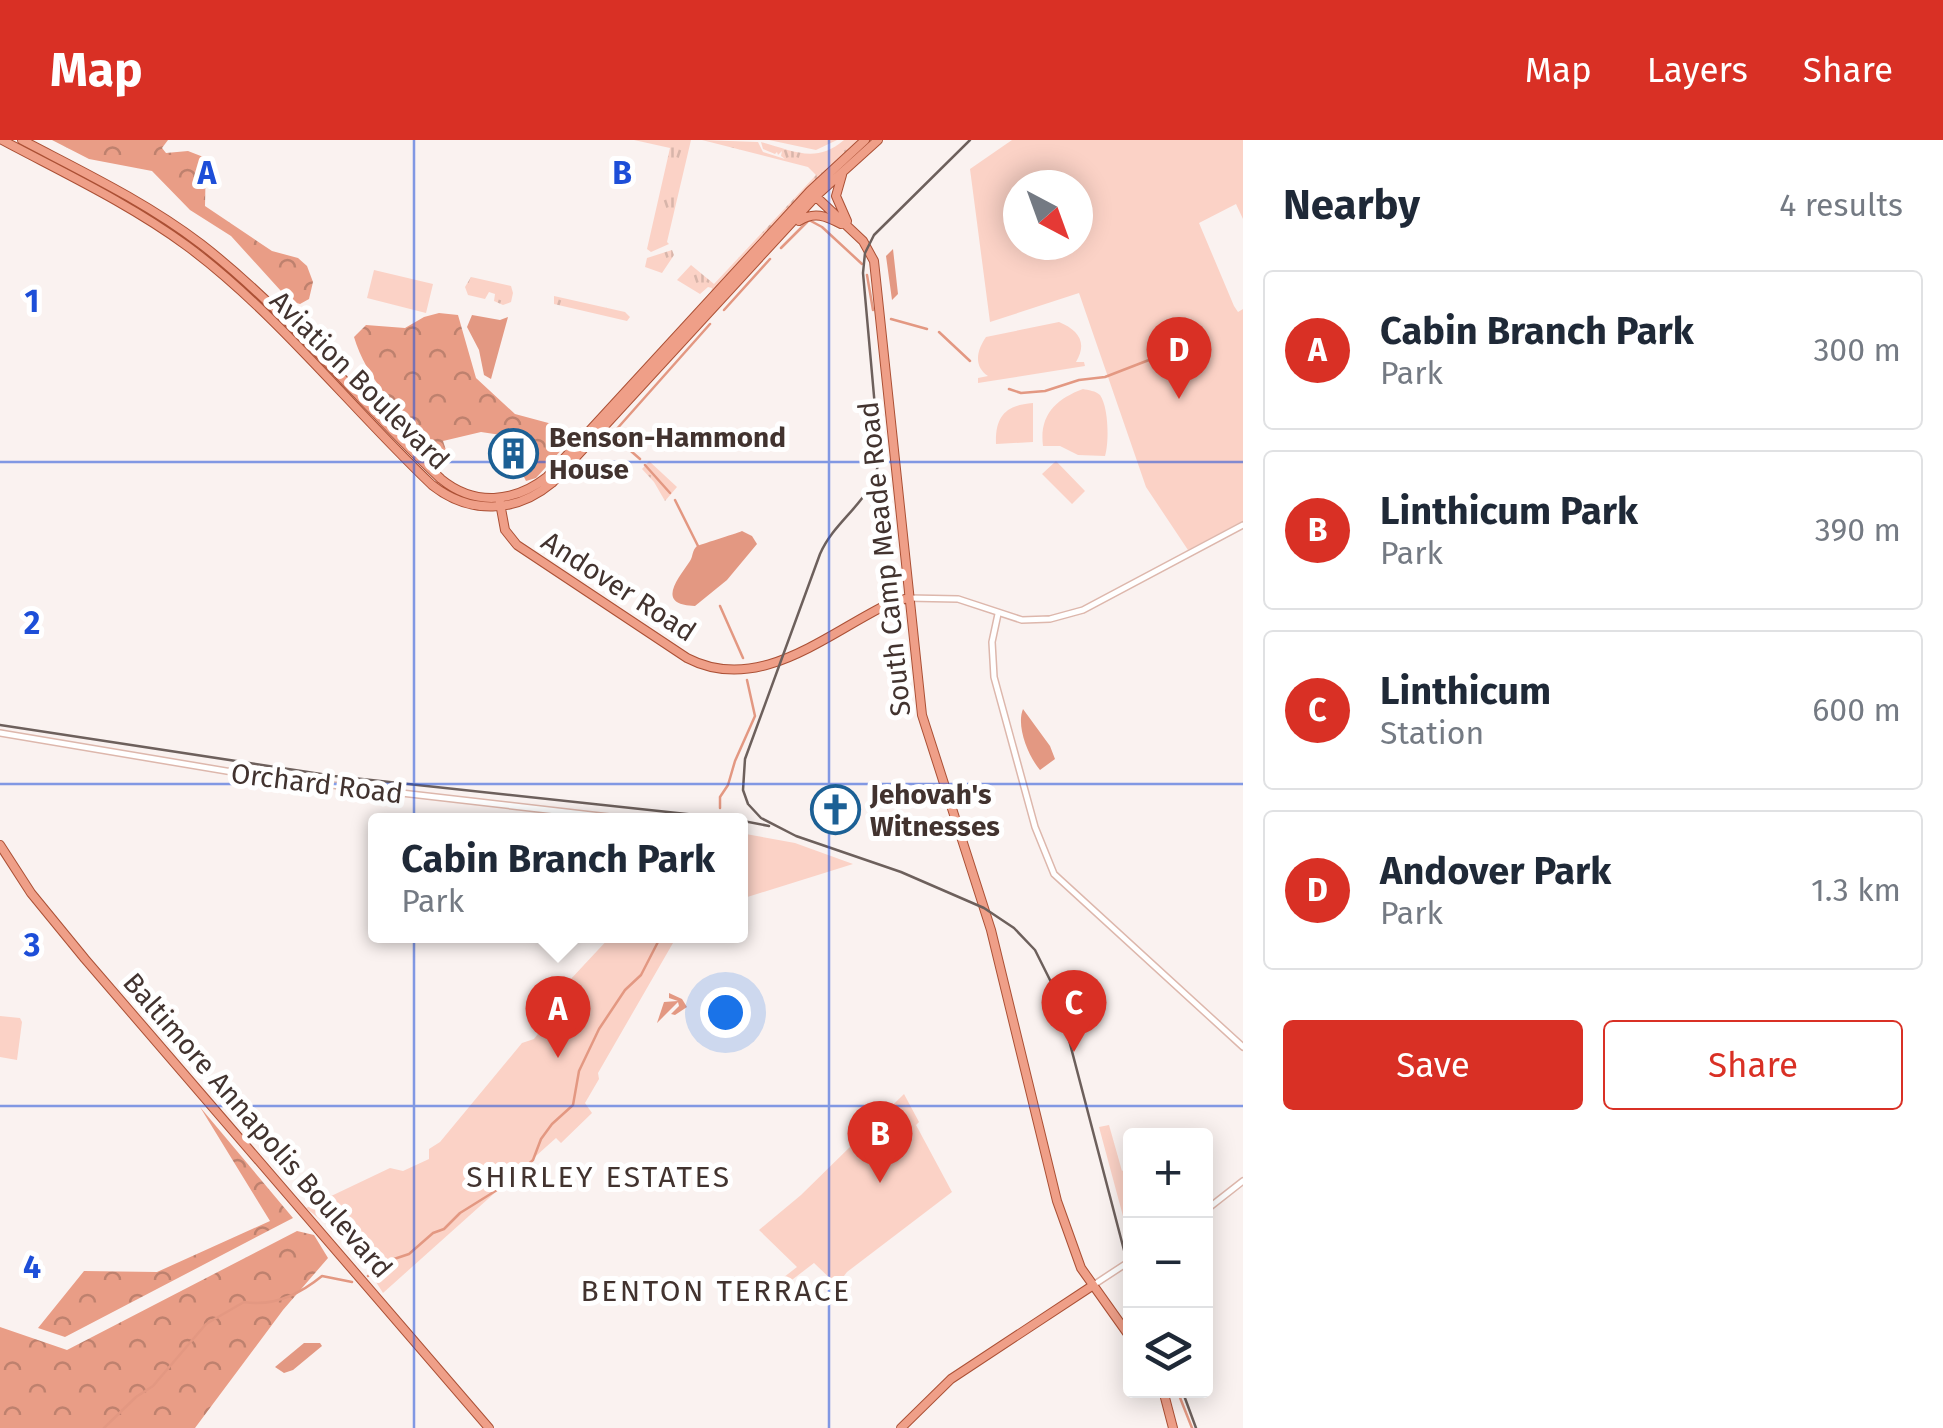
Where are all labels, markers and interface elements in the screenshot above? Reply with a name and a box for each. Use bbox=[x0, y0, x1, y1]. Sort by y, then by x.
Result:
text: Map bbox=[50, 41, 143, 99]
text: Map bbox=[1525, 49, 1592, 91]
text: Layers bbox=[1647, 49, 1748, 91]
text: Share bbox=[1803, 49, 1893, 91]
text: A bbox=[197, 154, 218, 192]
text: B bbox=[612, 154, 632, 192]
north arrow bbox=[1003, 170, 1093, 260]
text: Nearby bbox=[1283, 180, 1420, 230]
text: 4 results bbox=[1779, 186, 1903, 224]
text: 1 bbox=[25, 282, 39, 320]
street label: Aviation Boulevard bbox=[263, 284, 456, 477]
text: Cabin Branch Park bbox=[1380, 308, 1694, 354]
pin: D bbox=[1146, 316, 1212, 399]
text: A bbox=[1308, 331, 1327, 369]
text: 300 m bbox=[1813, 331, 1901, 369]
text: Park bbox=[1380, 354, 1443, 392]
street label: South Camp Meade Road bbox=[852, 400, 917, 718]
place label: Benson-Hammond House bbox=[549, 421, 786, 486]
building icon: Benson-Hammond House bbox=[488, 427, 540, 479]
text: Linthicum Park bbox=[1380, 488, 1638, 534]
text: B bbox=[1308, 511, 1327, 549]
text: 390 m bbox=[1815, 511, 1901, 549]
street label: Andover Road bbox=[535, 524, 702, 649]
text: Park bbox=[1380, 534, 1443, 572]
text: 2 bbox=[24, 604, 40, 642]
text: Linthicum bbox=[1380, 668, 1551, 714]
text: C bbox=[1308, 691, 1327, 729]
text: 600 m bbox=[1812, 691, 1901, 729]
text: Station bbox=[1380, 714, 1484, 752]
street label: Orchard Road bbox=[229, 757, 405, 810]
place label: Jehovah's Witnesses bbox=[869, 778, 1000, 843]
church icon: Jehovah's Witnesses bbox=[809, 784, 861, 836]
popup bbox=[368, 813, 748, 943]
text: Cabin Branch Park bbox=[401, 836, 715, 882]
text: Andover Park bbox=[1380, 848, 1611, 894]
text: D bbox=[1307, 871, 1328, 909]
text: 1.3 km bbox=[1811, 871, 1901, 909]
text: Park bbox=[401, 882, 464, 920]
text: Park bbox=[1380, 894, 1443, 932]
text: 3 bbox=[23, 926, 40, 964]
street label: Baltimore Annapolis Boulevard bbox=[116, 966, 399, 1284]
pin: C bbox=[1042, 970, 1106, 1052]
pin: A bbox=[526, 976, 590, 1058]
your location bbox=[700, 987, 751, 1038]
button: Save bbox=[1283, 1020, 1583, 1110]
button: Share bbox=[1603, 1020, 1903, 1110]
pin: B bbox=[848, 1100, 912, 1183]
map controls bbox=[1123, 1128, 1213, 1398]
button: + bbox=[1123, 1128, 1213, 1218]
district label: SHIRLEY ESTATES bbox=[466, 1159, 732, 1195]
button: − bbox=[1123, 1218, 1213, 1308]
text: 4 bbox=[23, 1248, 41, 1286]
district label: BENTON TERRACE bbox=[580, 1273, 852, 1309]
button: layers bbox=[1123, 1308, 1213, 1398]

